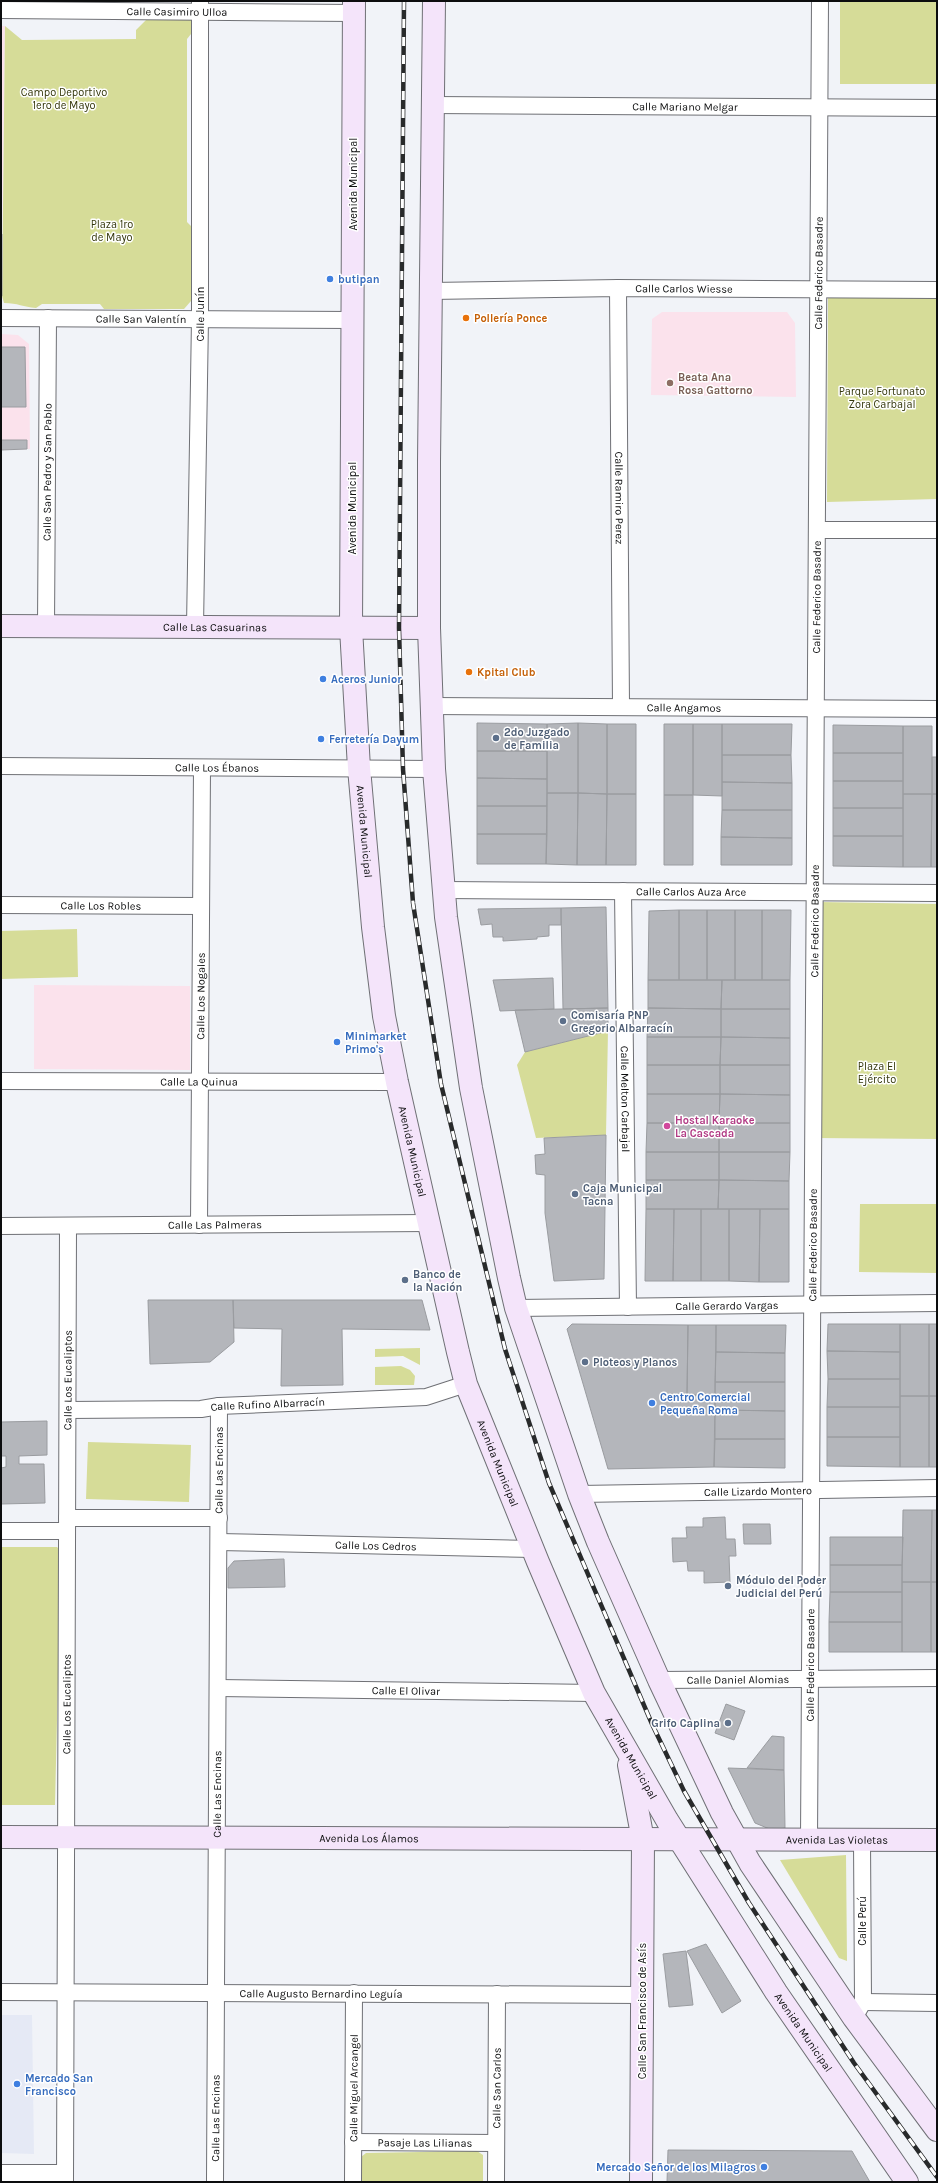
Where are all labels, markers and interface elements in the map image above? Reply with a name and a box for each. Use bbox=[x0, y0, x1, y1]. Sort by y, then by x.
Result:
street label: Calle Casimiro Ulloa bbox=[127, 5, 227, 19]
park label: Campo Deportivo 1ero de Mayo bbox=[21, 86, 107, 112]
street label: Calle Mariano Melgar bbox=[632, 100, 738, 114]
street label: Avenida Municipal bbox=[347, 138, 360, 230]
street label: Calle Federico Basadre bbox=[812, 216, 826, 330]
park label: Plaza 1ro de Mayo bbox=[91, 218, 133, 244]
place label: butipan bbox=[338, 273, 380, 286]
marker: butipan bbox=[325, 274, 335, 284]
street label: Calle Carlos Wiesse bbox=[635, 282, 733, 296]
street label: Calle Junín bbox=[194, 287, 207, 342]
place label: Pollería Ponce bbox=[474, 312, 548, 325]
street label: Calle San Valentín bbox=[96, 313, 186, 326]
marker: Pollería Ponce bbox=[461, 313, 471, 323]
place label: Beata Ana Rosa Gattorno bbox=[678, 371, 753, 397]
marker: Beata Ana Rosa Gattorno bbox=[665, 378, 675, 388]
park label: Parque Fortunato Zora Carbajal bbox=[839, 385, 925, 411]
street label: Calle San Pedro y San Pablo bbox=[41, 403, 54, 541]
street label: Calle Ramiro Perez bbox=[612, 451, 626, 545]
street label: Avenida Municipal bbox=[346, 462, 359, 554]
street label: Calle Federico Basadre bbox=[810, 540, 824, 654]
street label: Calle Las Casuarinas bbox=[163, 621, 267, 634]
place label: Kpital Club bbox=[477, 666, 536, 679]
marker: Kpital Club bbox=[464, 667, 474, 677]
place label: Aceros Junior bbox=[331, 673, 402, 686]
marker: Aceros Junior bbox=[318, 674, 328, 684]
street label: Calle Angamos bbox=[647, 701, 722, 715]
place label: 2do Juzgado de Familia bbox=[504, 726, 569, 752]
place label: Ferretería Dayum bbox=[329, 733, 419, 746]
marker: 2do Juzgado de Familia bbox=[491, 733, 501, 743]
marker: Ferretería Dayum bbox=[316, 734, 326, 744]
street label: Calle Los Ébanos bbox=[175, 760, 259, 775]
street label: Avenida Municipal bbox=[354, 785, 375, 878]
street label: Calle Federico Basadre bbox=[808, 864, 822, 978]
street label: Calle Carlos Auza Arce bbox=[636, 885, 746, 899]
street label: Calle Los Robles bbox=[61, 899, 142, 913]
street label: Calle Los Nogales bbox=[194, 952, 208, 1040]
place label: Comisaría PNP Gregorio Albarracín bbox=[571, 1009, 673, 1035]
marker: Comisaría PNP Gregorio Albarracín bbox=[558, 1016, 568, 1026]
place label: Minimarket Primo's bbox=[345, 1030, 407, 1056]
marker: Minimarket Primo's bbox=[332, 1037, 342, 1047]
street label: Calle Melton Carbajal bbox=[618, 1046, 632, 1152]
park label: Plaza El Ejército bbox=[858, 1060, 896, 1086]
street label: Calle La Quinua bbox=[160, 1075, 238, 1089]
street label: Avenida Municipal bbox=[396, 1105, 429, 1198]
place label: Hostal Karaoke La Cascada bbox=[675, 1114, 755, 1140]
marker: Hostal Karaoke La Cascada bbox=[662, 1121, 672, 1131]
place label: Caja Municipal Tacna bbox=[583, 1182, 662, 1208]
street label: Calle Federico Basadre bbox=[806, 1188, 820, 1302]
marker: Caja Municipal Tacna bbox=[570, 1189, 580, 1199]
street label: Calle Las Palmeras bbox=[168, 1218, 262, 1232]
place label: Banco de la Nación bbox=[413, 1268, 462, 1294]
marker: Banco de la Nación bbox=[400, 1275, 410, 1285]
street label: Calle Gerardo Vargas bbox=[675, 1299, 779, 1313]
street label: Calle Los Eucaliptos bbox=[61, 1330, 75, 1430]
place label: Ploteos y Planos bbox=[593, 1356, 678, 1369]
marker: Ploteos y Planos bbox=[580, 1357, 590, 1367]
place label: Centro Comercial Pequeña Roma bbox=[660, 1391, 750, 1417]
street label: Calle Rufino Albarracín bbox=[210, 1395, 325, 1414]
marker: Centro Comercial Pequeña Roma bbox=[647, 1398, 657, 1408]
street label: Avenida Municipal bbox=[474, 1418, 521, 1509]
street label: Calle Las Encinas bbox=[212, 1426, 226, 1514]
street label: Calle Lizardo Montero bbox=[704, 1484, 812, 1499]
street label: Calle Los Cedros bbox=[335, 1539, 417, 1553]
place label: Módulo del Poder Judicial del Perú bbox=[736, 1574, 827, 1600]
marker: Módulo del Poder Judicial del Perú bbox=[723, 1581, 733, 1591]
street label: Calle Federico Basadre bbox=[804, 1608, 817, 1722]
street label: Calle Los Eucaliptos bbox=[60, 1654, 74, 1754]
street label: Calle Daniel Alomias bbox=[687, 1673, 790, 1687]
street label: Calle El Olivar bbox=[372, 1684, 440, 1698]
street label: Avenida Municipal bbox=[602, 1715, 660, 1802]
place label: Grifo Caplina bbox=[651, 1717, 720, 1730]
marker: Grifo Caplina bbox=[723, 1718, 733, 1728]
street label: Calle Las Encinas bbox=[211, 1750, 224, 1838]
street label: Avenida Los Álamos bbox=[319, 1830, 419, 1845]
street label: Avenida Las Violetas bbox=[786, 1834, 888, 1847]
street label: Calle Perú bbox=[856, 1896, 869, 1946]
street label: Calle San Francisco de Asís bbox=[636, 1942, 649, 2079]
street label: Calle Augusto Bernardino Leguía bbox=[239, 1987, 403, 2001]
street label: Avenida Municipal bbox=[772, 1991, 835, 2074]
street label: Calle Miguel Arcangel bbox=[347, 2034, 361, 2142]
street label: Calle San Carlos bbox=[490, 2047, 504, 2129]
place label: Mercado San Francisco bbox=[25, 2072, 93, 2098]
street label: Calle Las Encinas bbox=[209, 2074, 223, 2162]
marker: Mercado San Francisco bbox=[12, 2079, 22, 2089]
street label: Pasaje Las Lilianas bbox=[378, 2136, 473, 2150]
place label: Mercado Señor de los Milagros bbox=[596, 2161, 756, 2174]
marker: Mercado Señor de los Milagros bbox=[759, 2162, 769, 2172]

